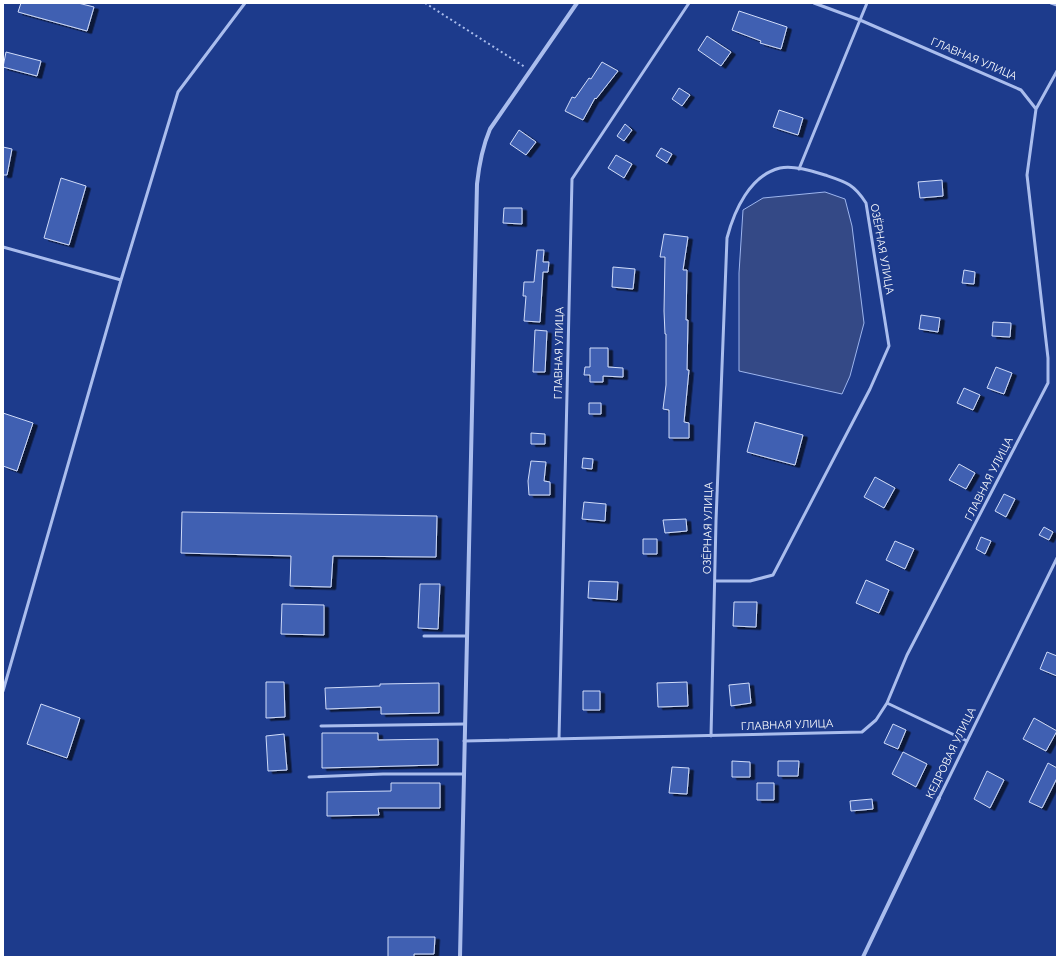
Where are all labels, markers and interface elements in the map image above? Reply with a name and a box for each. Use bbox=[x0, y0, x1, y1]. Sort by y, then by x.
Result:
street label: ГЛАВНАЯ УЛИЦА bbox=[929, 35, 1020, 83]
street label: ОЗЁРНАЯ УЛИЦА bbox=[868, 203, 896, 296]
street label: ГЛАВНАЯ УЛИЦА bbox=[552, 306, 566, 399]
street label: ГЛАВНАЯ УЛИЦА bbox=[962, 434, 1016, 523]
street label: ОЗЁРНАЯ УЛИЦА bbox=[701, 481, 715, 574]
street label: КЕДРОВАЯ УЛИЦА bbox=[923, 705, 979, 801]
street label: ГЛАВНАЯ УЛИЦА bbox=[741, 717, 834, 733]

